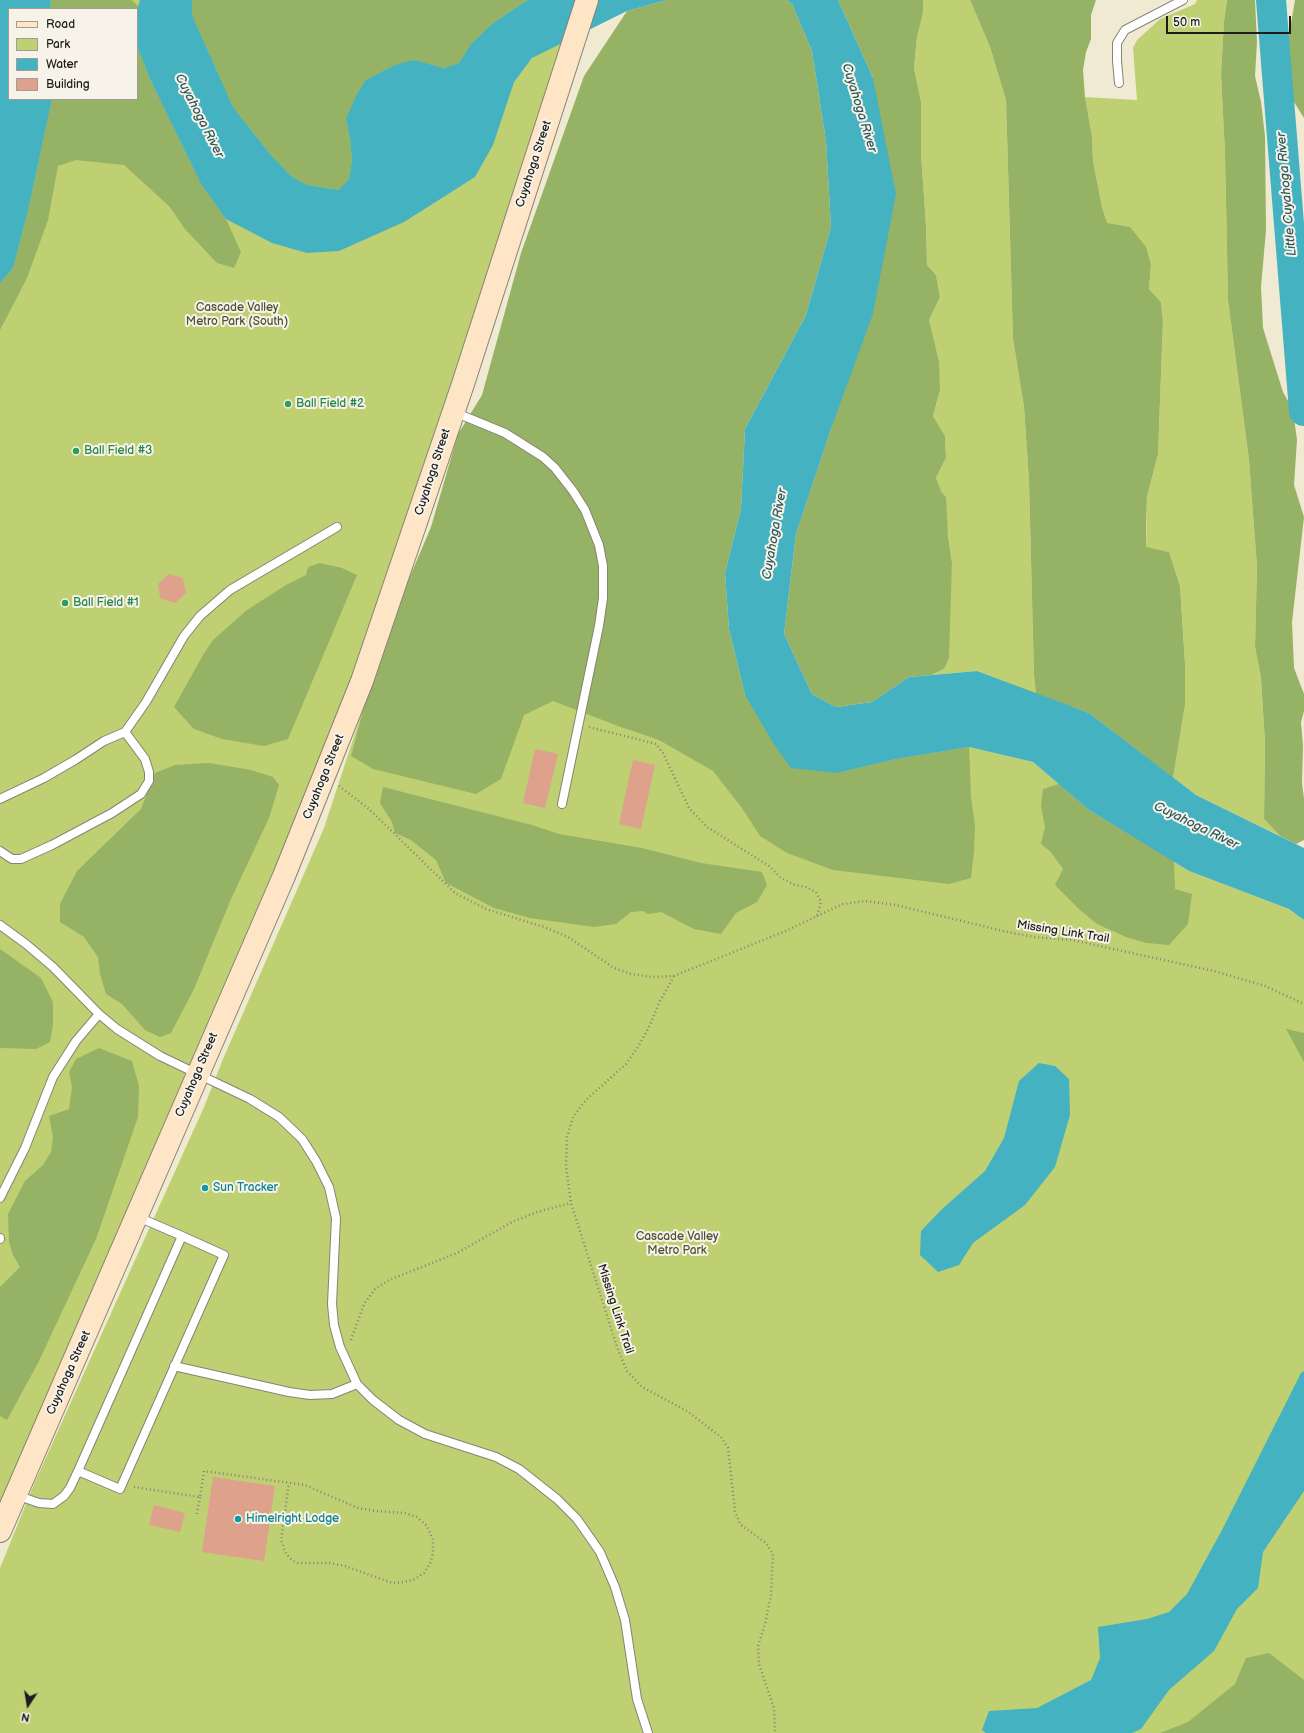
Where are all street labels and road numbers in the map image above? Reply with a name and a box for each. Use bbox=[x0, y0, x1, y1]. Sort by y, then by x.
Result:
street label: Cuyahoga Street bbox=[513, 119, 555, 209]
street label: Cuyahoga Street bbox=[412, 427, 454, 517]
street label: Cuyahoga Street bbox=[300, 732, 348, 822]
street label: Missing Link Trail bbox=[1016, 918, 1110, 946]
street label: Cuyahoga Street bbox=[173, 1031, 221, 1119]
street label: Missing Link Trail bbox=[594, 1262, 636, 1356]
street label: Cuyahoga Street bbox=[44, 1329, 94, 1417]

